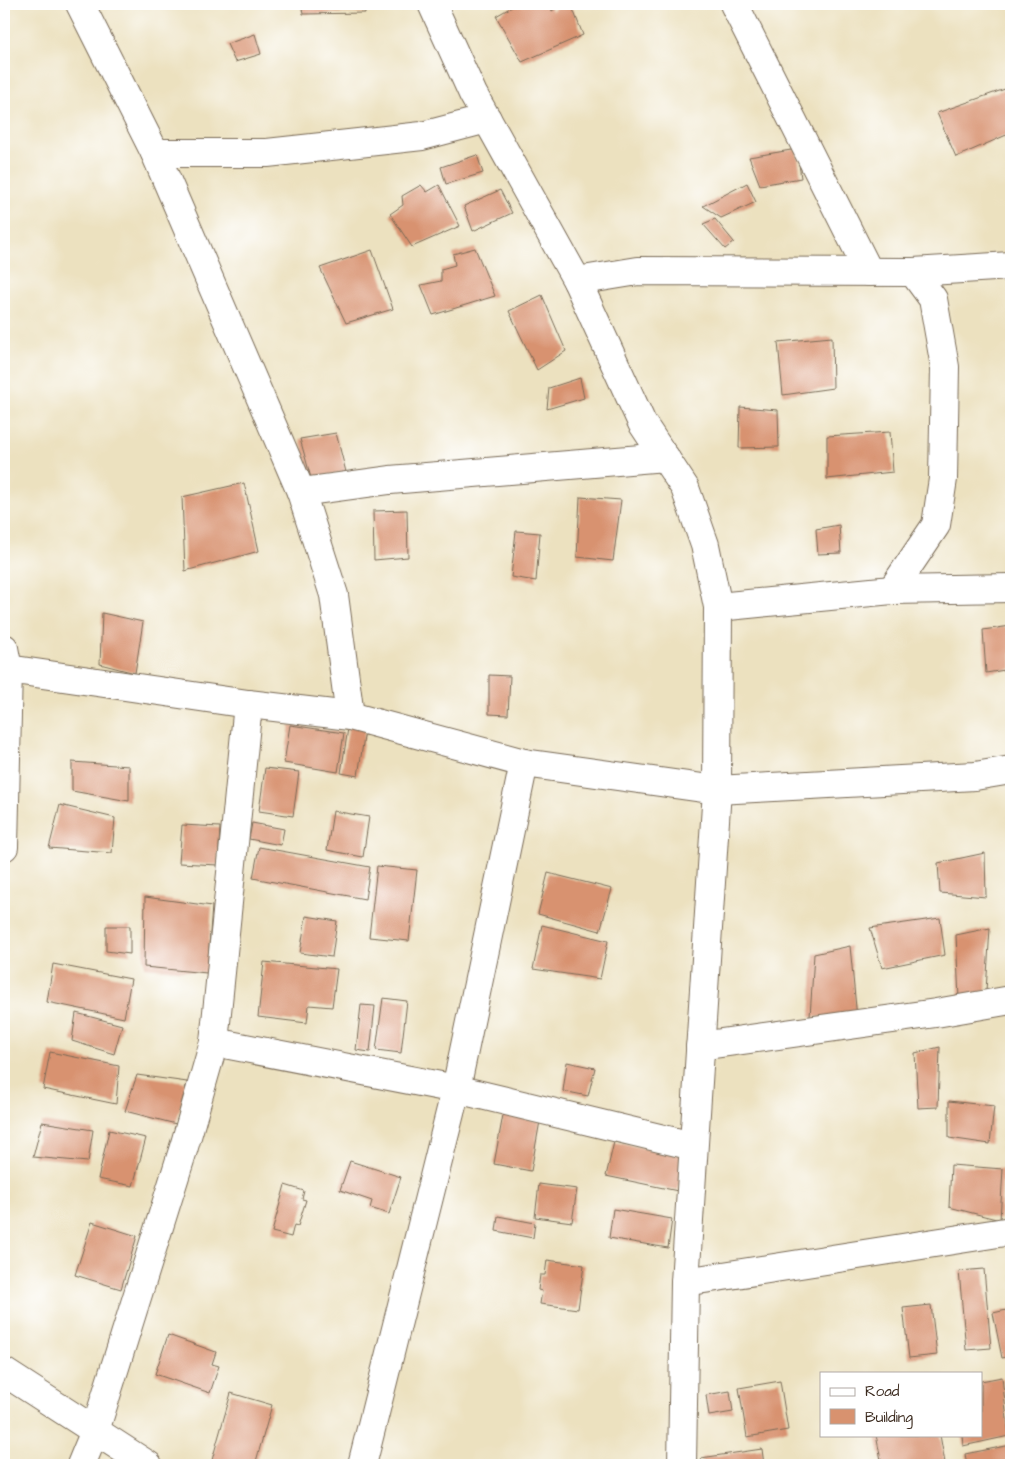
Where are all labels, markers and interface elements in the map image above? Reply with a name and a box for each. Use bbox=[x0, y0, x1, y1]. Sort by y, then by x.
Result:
legend bbox=[820, 1372, 982, 1436]
text: Road bbox=[865, 1381, 900, 1402]
text: Building bbox=[865, 1407, 913, 1429]

